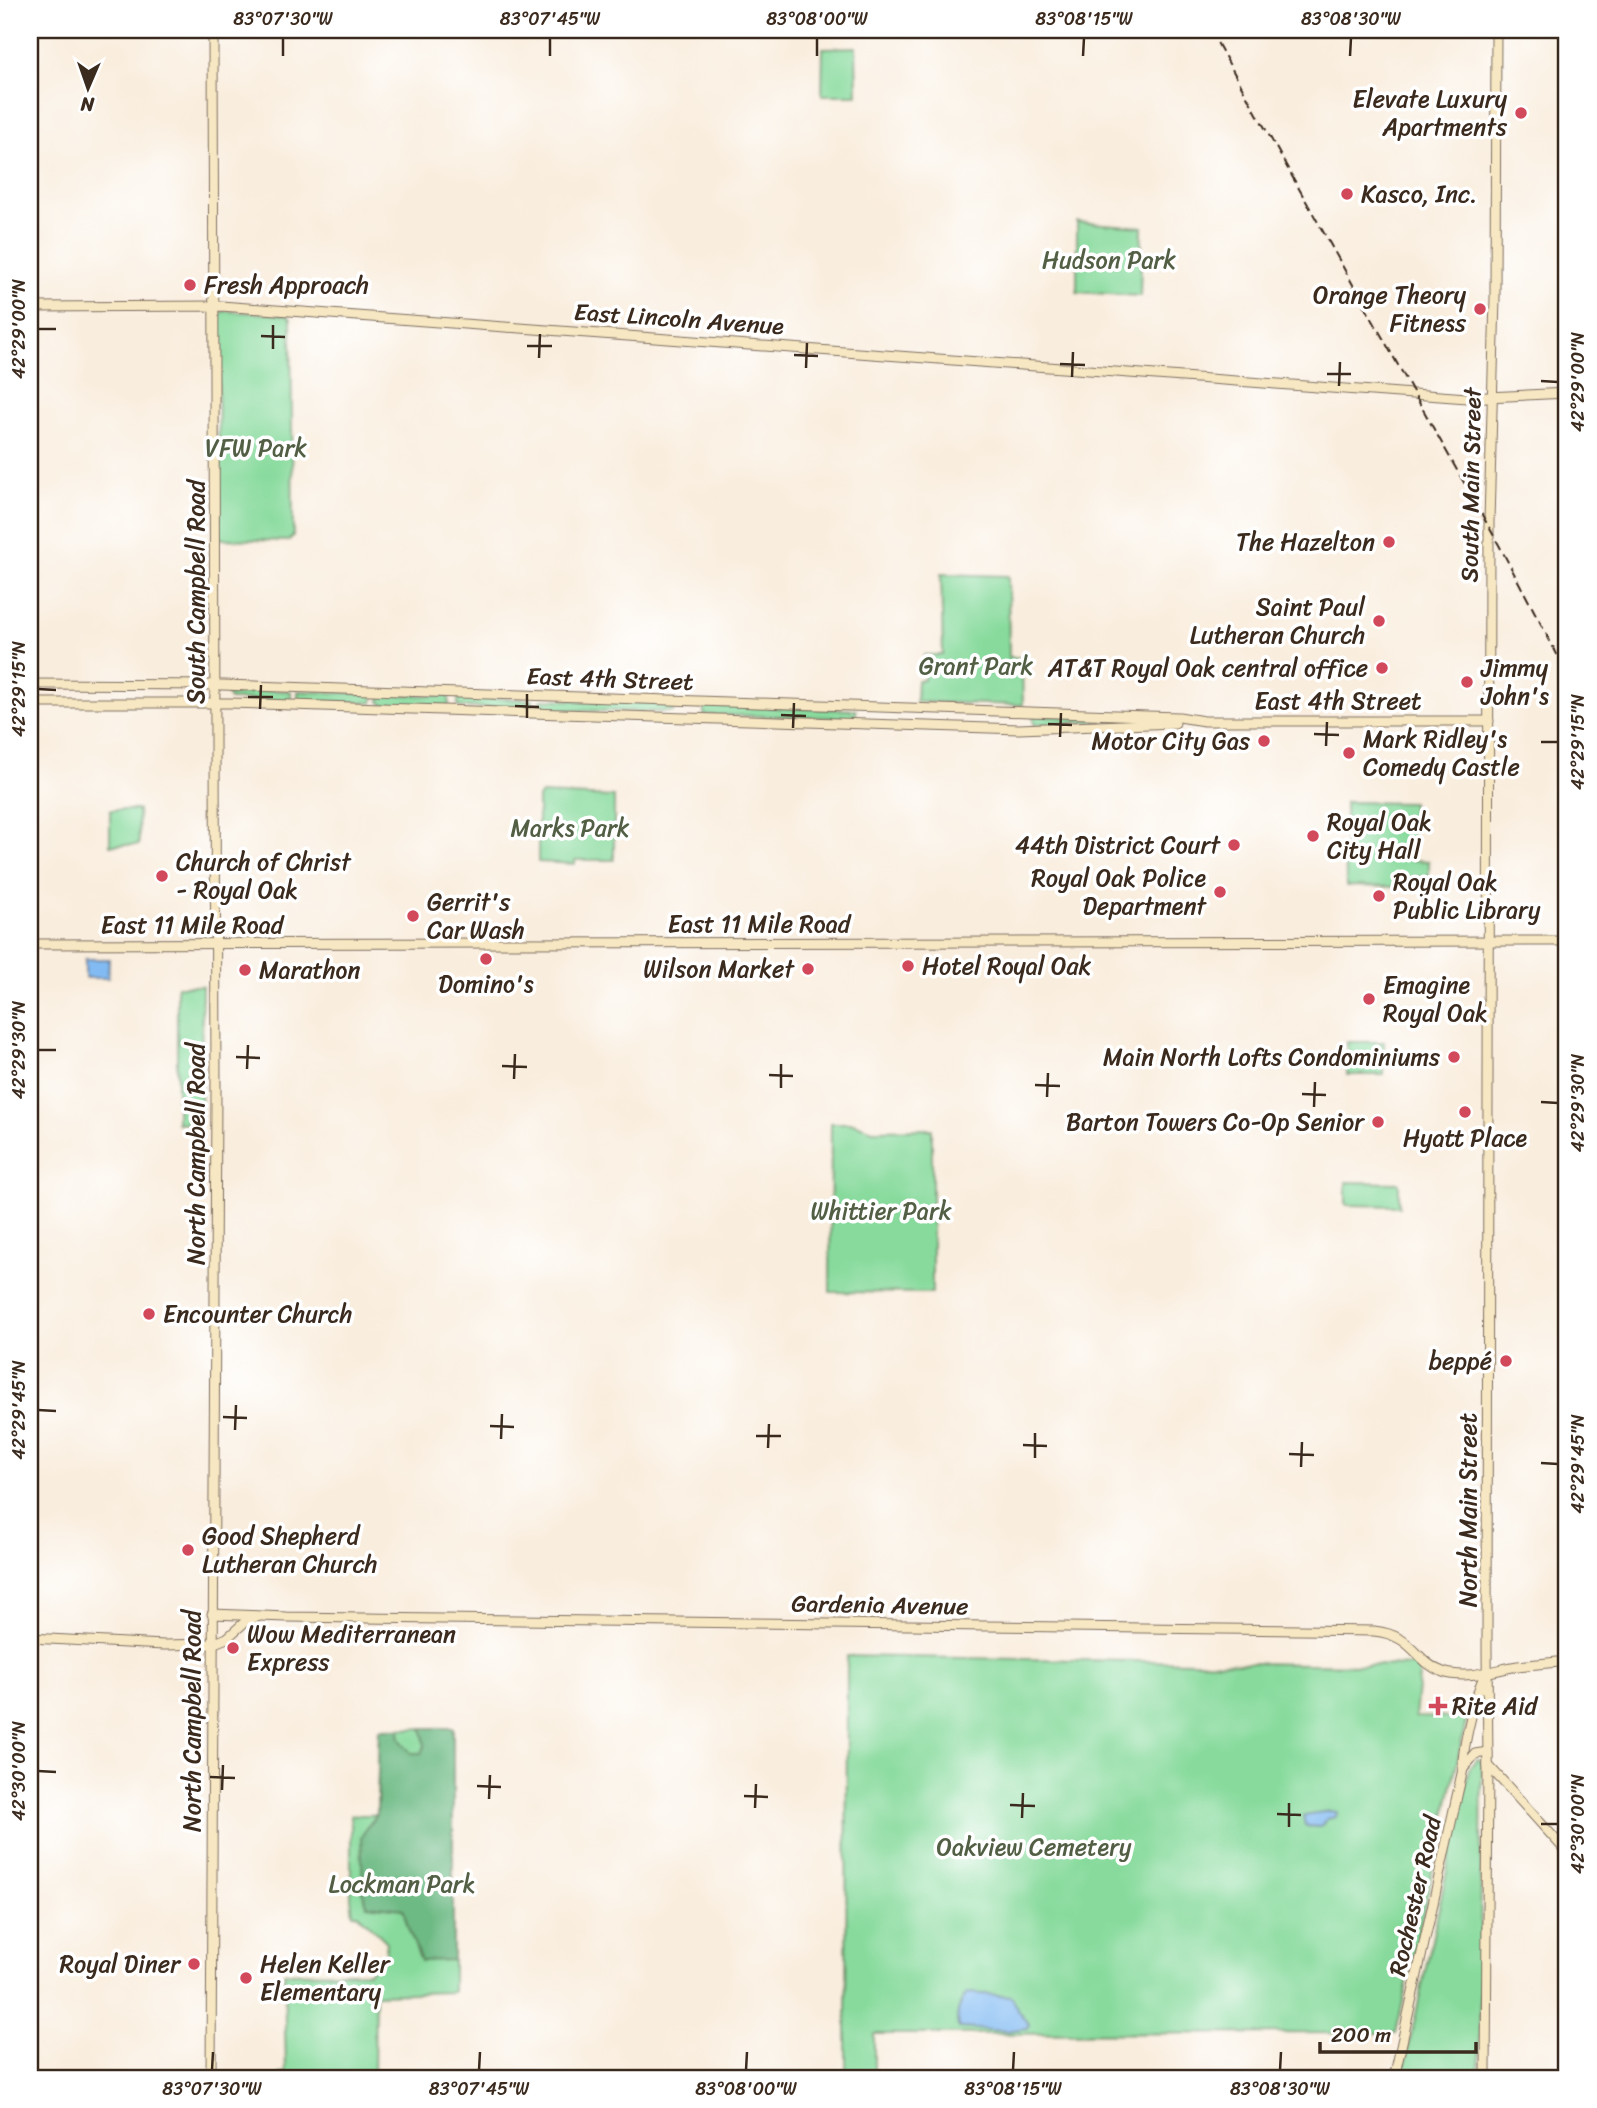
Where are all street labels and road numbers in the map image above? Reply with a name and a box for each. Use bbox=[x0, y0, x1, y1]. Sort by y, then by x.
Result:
street label: East Lincoln Avenue bbox=[573, 291, 786, 347]
street label: South Main Street bbox=[1448, 386, 1494, 583]
street label: South Campbell Road bbox=[175, 479, 217, 704]
street label: East 4th Street bbox=[526, 655, 694, 703]
street label: East 4th Street bbox=[1254, 680, 1422, 722]
street label: East 11 Mile Road bbox=[668, 903, 852, 945]
street label: East 11 Mile Road bbox=[101, 904, 285, 946]
street label: North Campbell Road bbox=[175, 1042, 217, 1265]
street label: North Main Street bbox=[1447, 1413, 1489, 1607]
street label: Gardenia Avenue bbox=[791, 1582, 969, 1628]
street label: North Campbell Road bbox=[171, 1609, 213, 1832]
street label: Rochester Road bbox=[1376, 1811, 1454, 1980]

